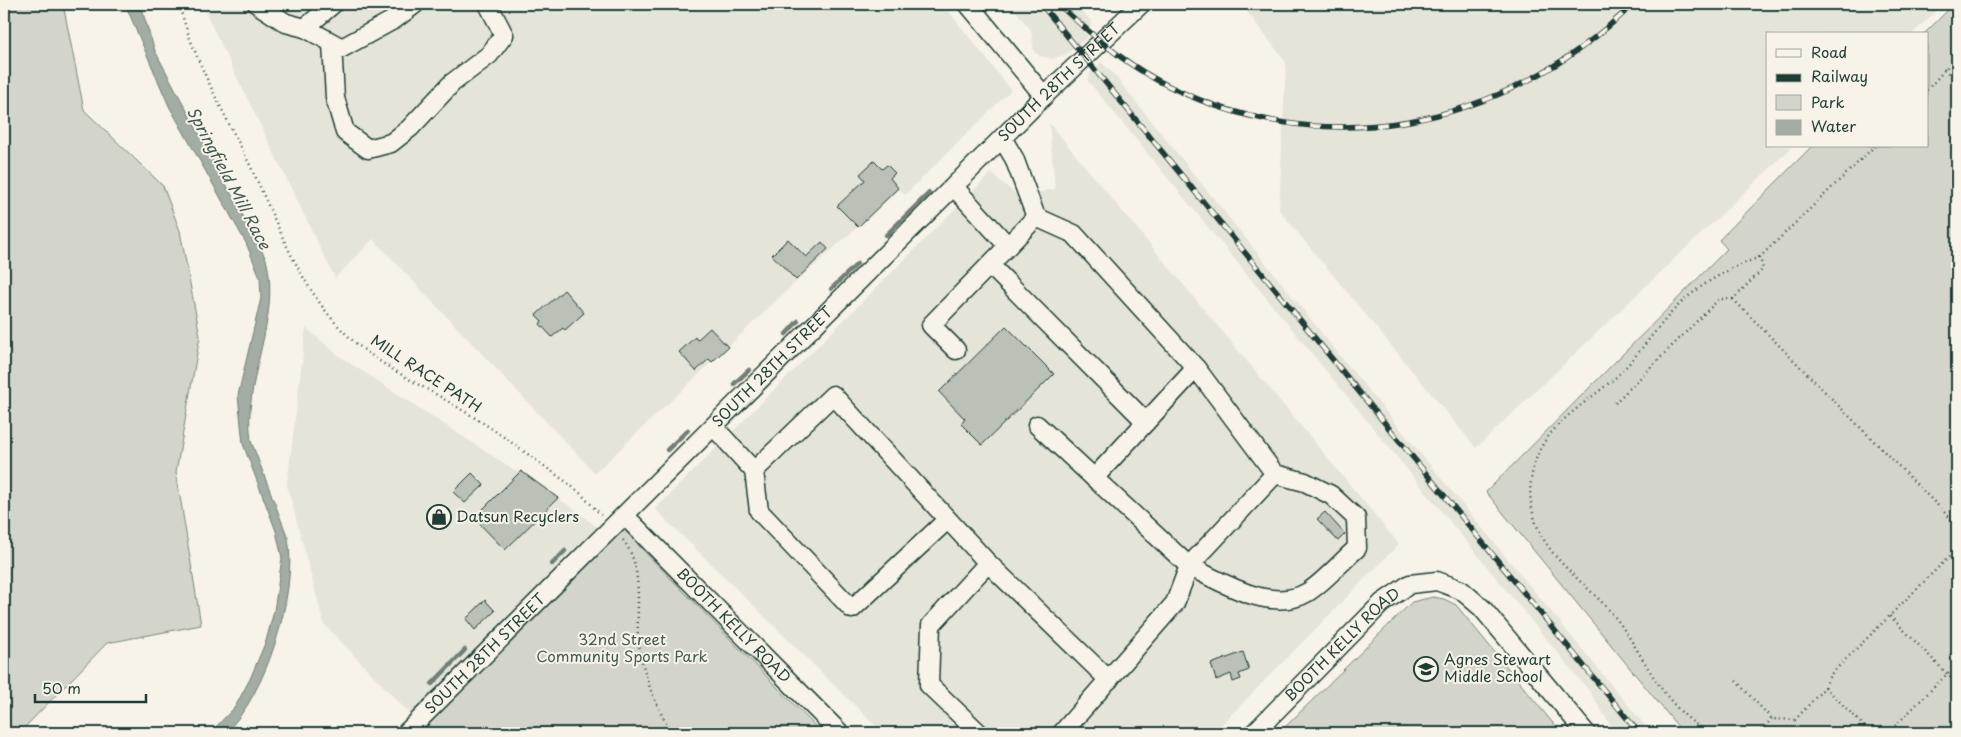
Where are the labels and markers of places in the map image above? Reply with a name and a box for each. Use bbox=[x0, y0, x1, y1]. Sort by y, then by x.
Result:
shop icon: Datsun Recyclers bbox=[426, 504, 452, 530]
place label: Datsun Recyclers bbox=[456, 504, 579, 527]
place label: Agnes Stewart Middle School bbox=[1444, 647, 1551, 687]
school or university icon: Agnes Stewart Middle School bbox=[1413, 656, 1439, 682]

